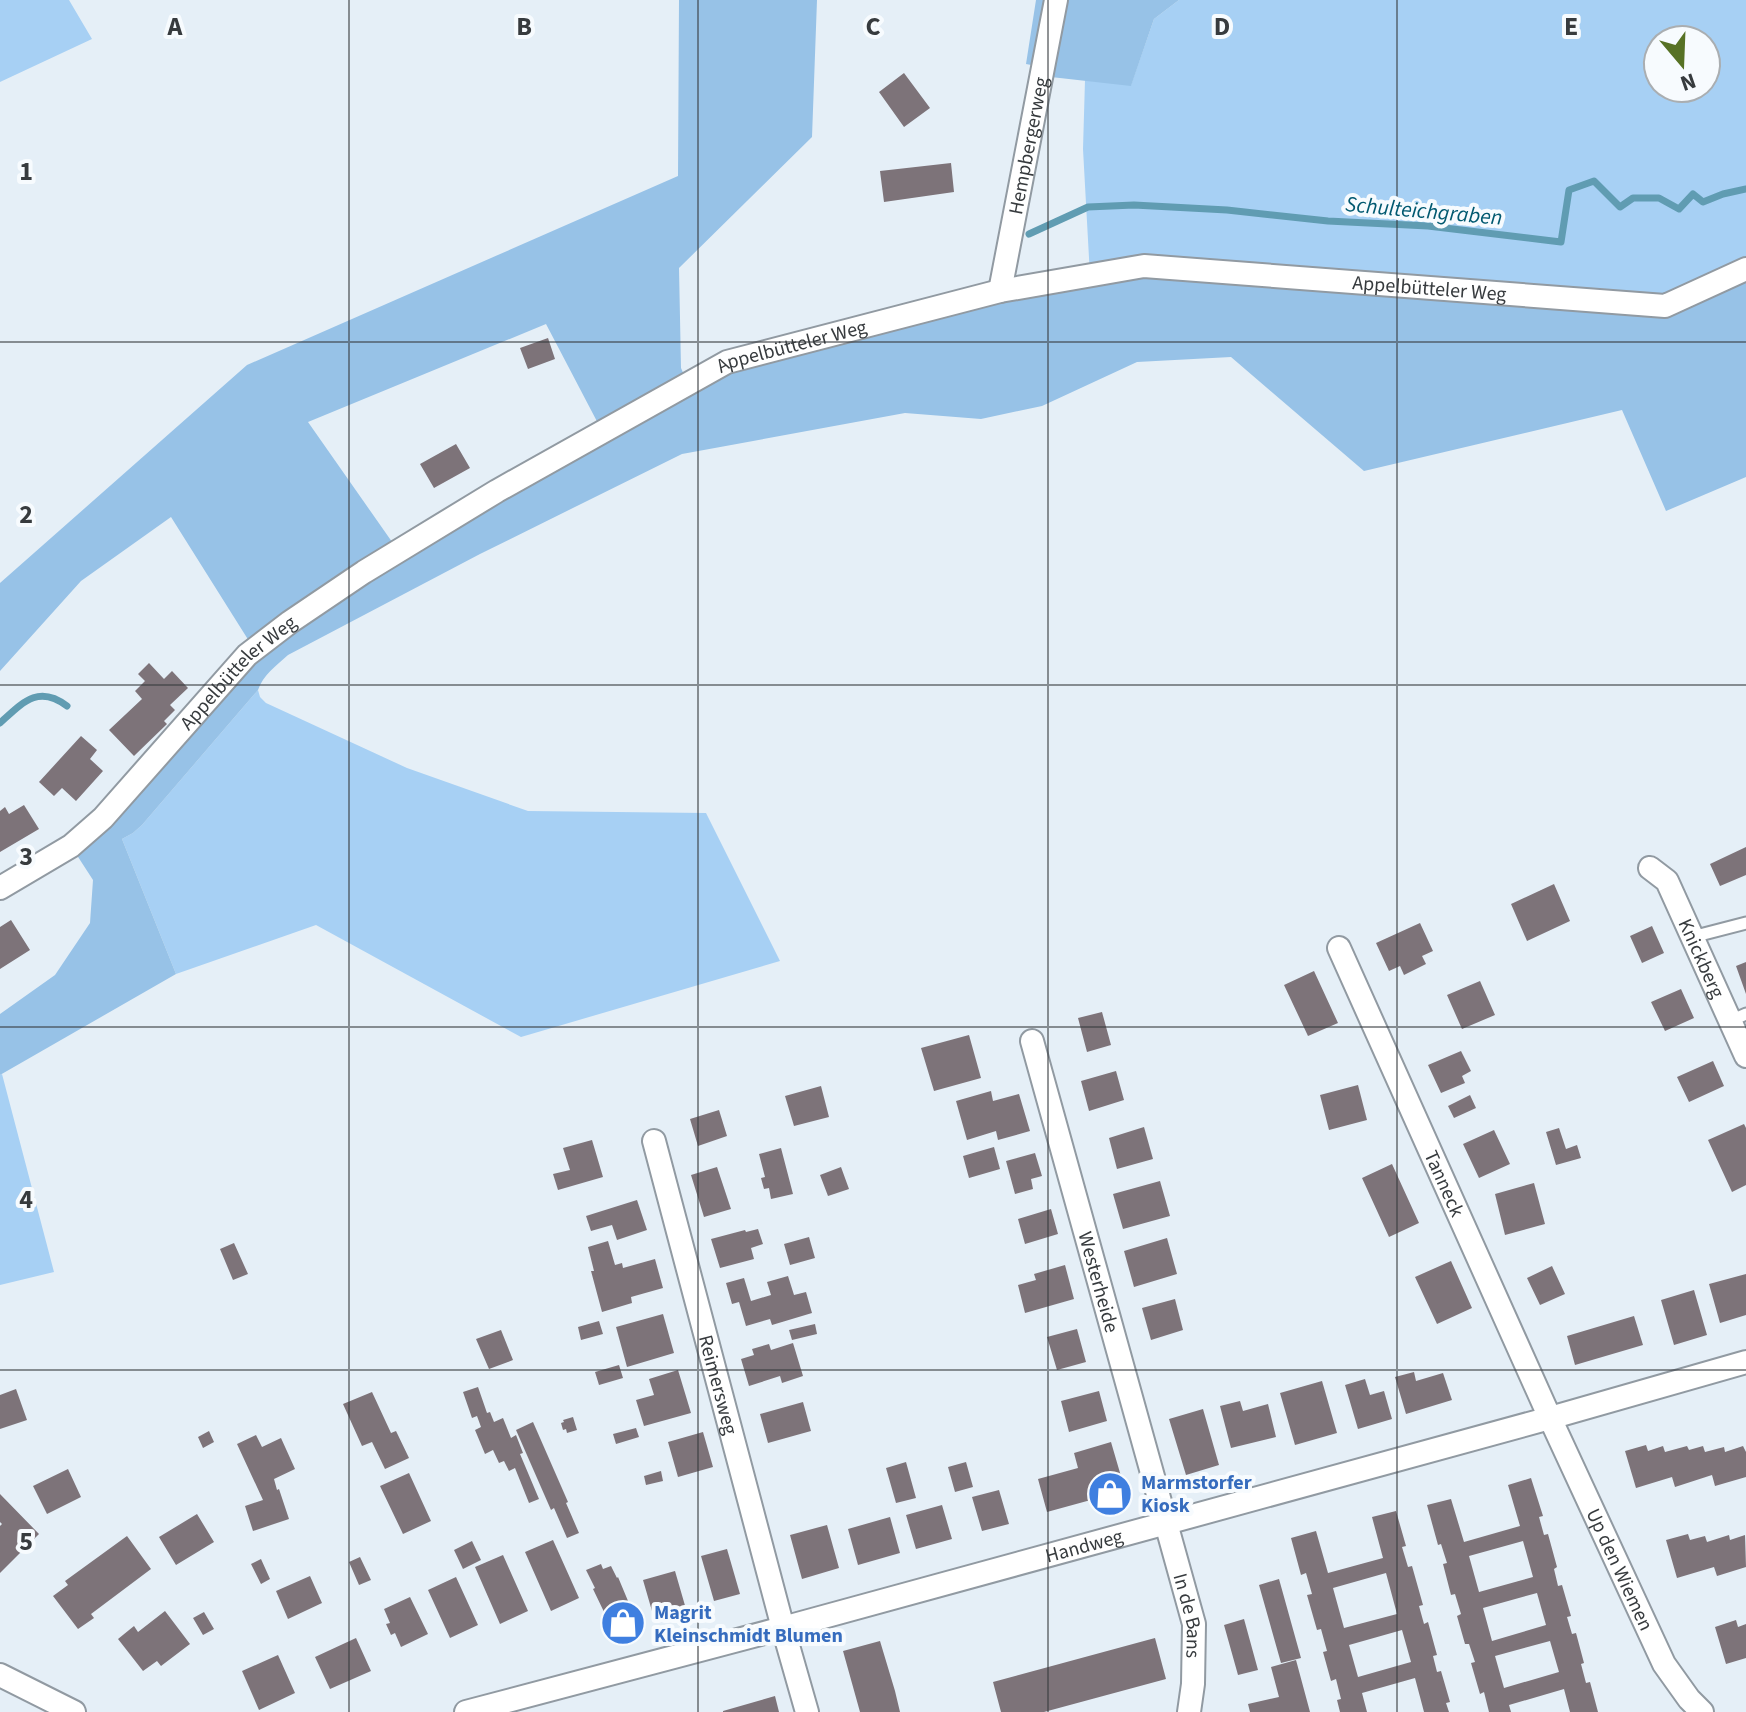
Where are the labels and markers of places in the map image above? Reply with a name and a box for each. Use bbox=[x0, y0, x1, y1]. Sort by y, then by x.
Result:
place label: Marmstorfer Kiosk bbox=[1141, 1469, 1252, 1520]
shop icon: Marmstorfer Kiosk bbox=[1086, 1470, 1134, 1518]
shop icon: Magrit Kleinschmidt Blumen bbox=[599, 1599, 647, 1647]
place label: Magrit Kleinschmidt Blumen bbox=[654, 1599, 843, 1650]

